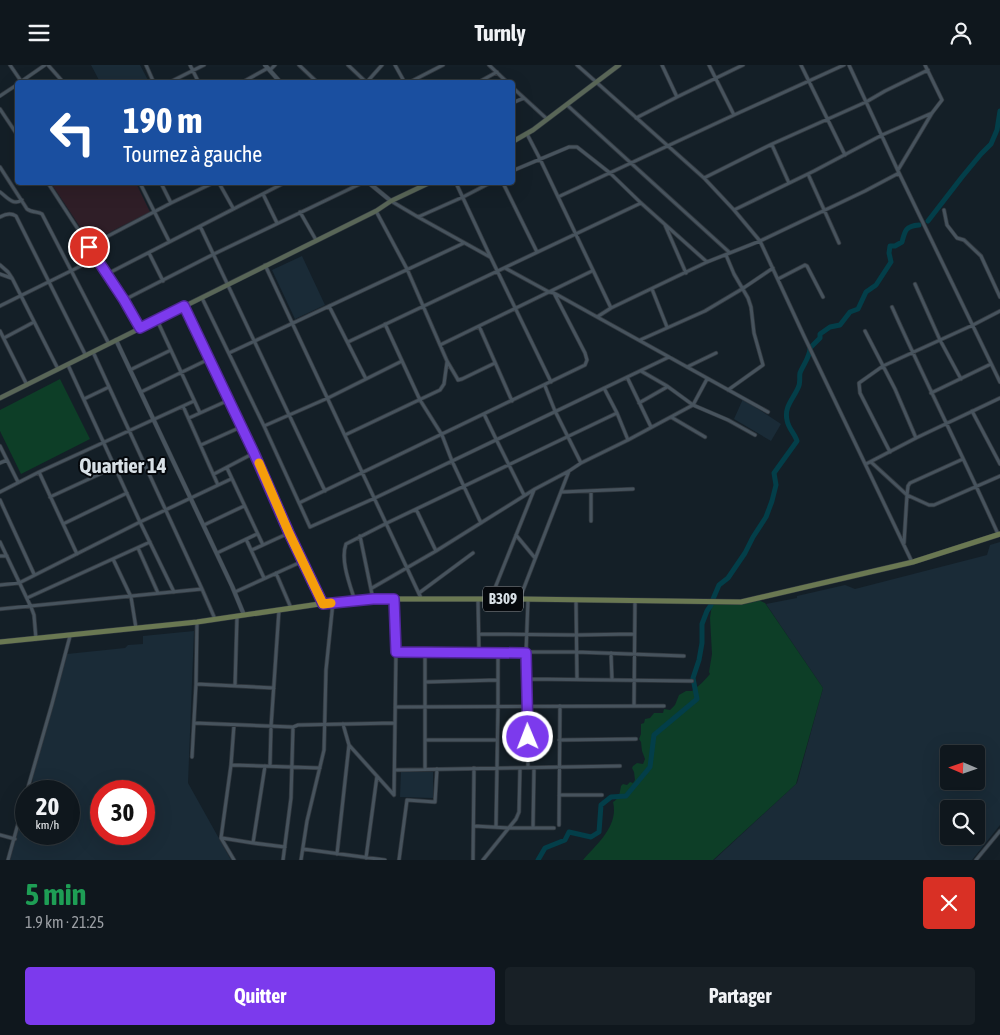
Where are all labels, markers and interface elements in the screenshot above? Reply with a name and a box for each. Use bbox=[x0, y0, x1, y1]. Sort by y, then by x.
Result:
icon: menu bbox=[25, 19, 53, 47]
icon: person bbox=[947, 19, 975, 47]
text: Turnly bbox=[474, 20, 526, 46]
icon: left bbox=[40, 100, 105, 165]
text: 190 m bbox=[123, 100, 202, 140]
text: Tournez à gauche bbox=[123, 141, 262, 167]
pin bbox=[68, 226, 110, 268]
icon: arrive bbox=[75, 233, 103, 261]
district label: Quartier 14 bbox=[79, 453, 167, 477]
road number: B309 bbox=[483, 587, 523, 611]
position arrow bbox=[501, 710, 553, 762]
north arrow bbox=[940, 745, 985, 790]
map controls bbox=[940, 745, 985, 845]
speed limit sign: 30 bbox=[90, 780, 155, 845]
text: 20 bbox=[36, 792, 59, 820]
button: search bbox=[940, 800, 985, 845]
text: km/h bbox=[36, 818, 59, 832]
text: 5 min bbox=[25, 877, 86, 911]
button: close bbox=[923, 877, 975, 929]
text: 1.9 km · 21:25 bbox=[25, 913, 104, 931]
button: Quitter bbox=[25, 967, 495, 1025]
button: Partager bbox=[505, 967, 975, 1025]

